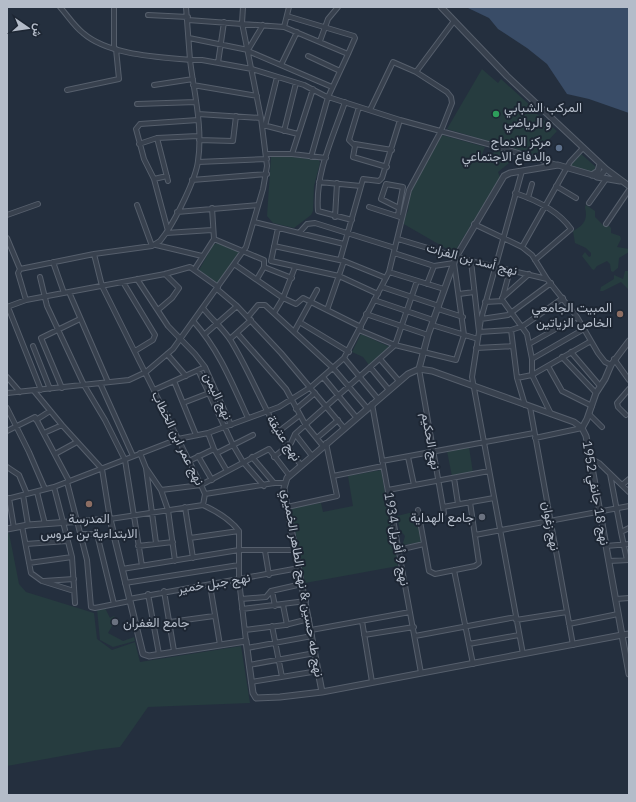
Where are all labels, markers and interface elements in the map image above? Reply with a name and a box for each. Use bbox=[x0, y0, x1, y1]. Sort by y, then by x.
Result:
north arrow bbox=[8, 8, 48, 48]
text: ش bbox=[29, 22, 46, 38]
place label: المركب الشبابي و الرياضي bbox=[504, 99, 582, 133]
marker: المركب الشبابي و الرياضي bbox=[491, 109, 501, 119]
place label: مركز الادماج والدفاع الاجتماعي bbox=[462, 133, 551, 167]
marker: مركز الادماج والدفاع الاجتماعي bbox=[554, 143, 564, 153]
street label: نهج أسد بن الفرات bbox=[424, 239, 520, 280]
place label: المبيت الجامعي الخاص الزياتين bbox=[532, 299, 612, 331]
marker: المبيت الجامعي الخاص الزياتين bbox=[615, 309, 625, 319]
street label: نهج اليمن bbox=[199, 370, 236, 423]
street label: نهج عمر ابن الخطاب bbox=[147, 388, 208, 489]
street label: نهج الحكيم bbox=[417, 411, 444, 471]
street label: نهج عتيقة bbox=[262, 412, 305, 465]
street label: نهج 18 جانفي 1952 bbox=[576, 439, 614, 547]
street label: نهج طه حسين & نهج الطاهر الخميري bbox=[276, 488, 328, 679]
street label: نهج 9 أفريل 1934 bbox=[379, 491, 414, 587]
marker: المدرسة الابتداءية بن عروس bbox=[84, 499, 94, 509]
street label: نهج زغوان bbox=[537, 500, 564, 553]
place label: جامع الهداية bbox=[410, 509, 474, 527]
place label: المدرسة الابتداءية بن عروس bbox=[41, 510, 137, 542]
marker: جامع الهداية bbox=[477, 512, 487, 522]
street label: نهج جبل خمير bbox=[175, 569, 252, 598]
place label: جامع الغفران bbox=[123, 614, 190, 632]
marker: جامع الغفران bbox=[110, 617, 120, 627]

